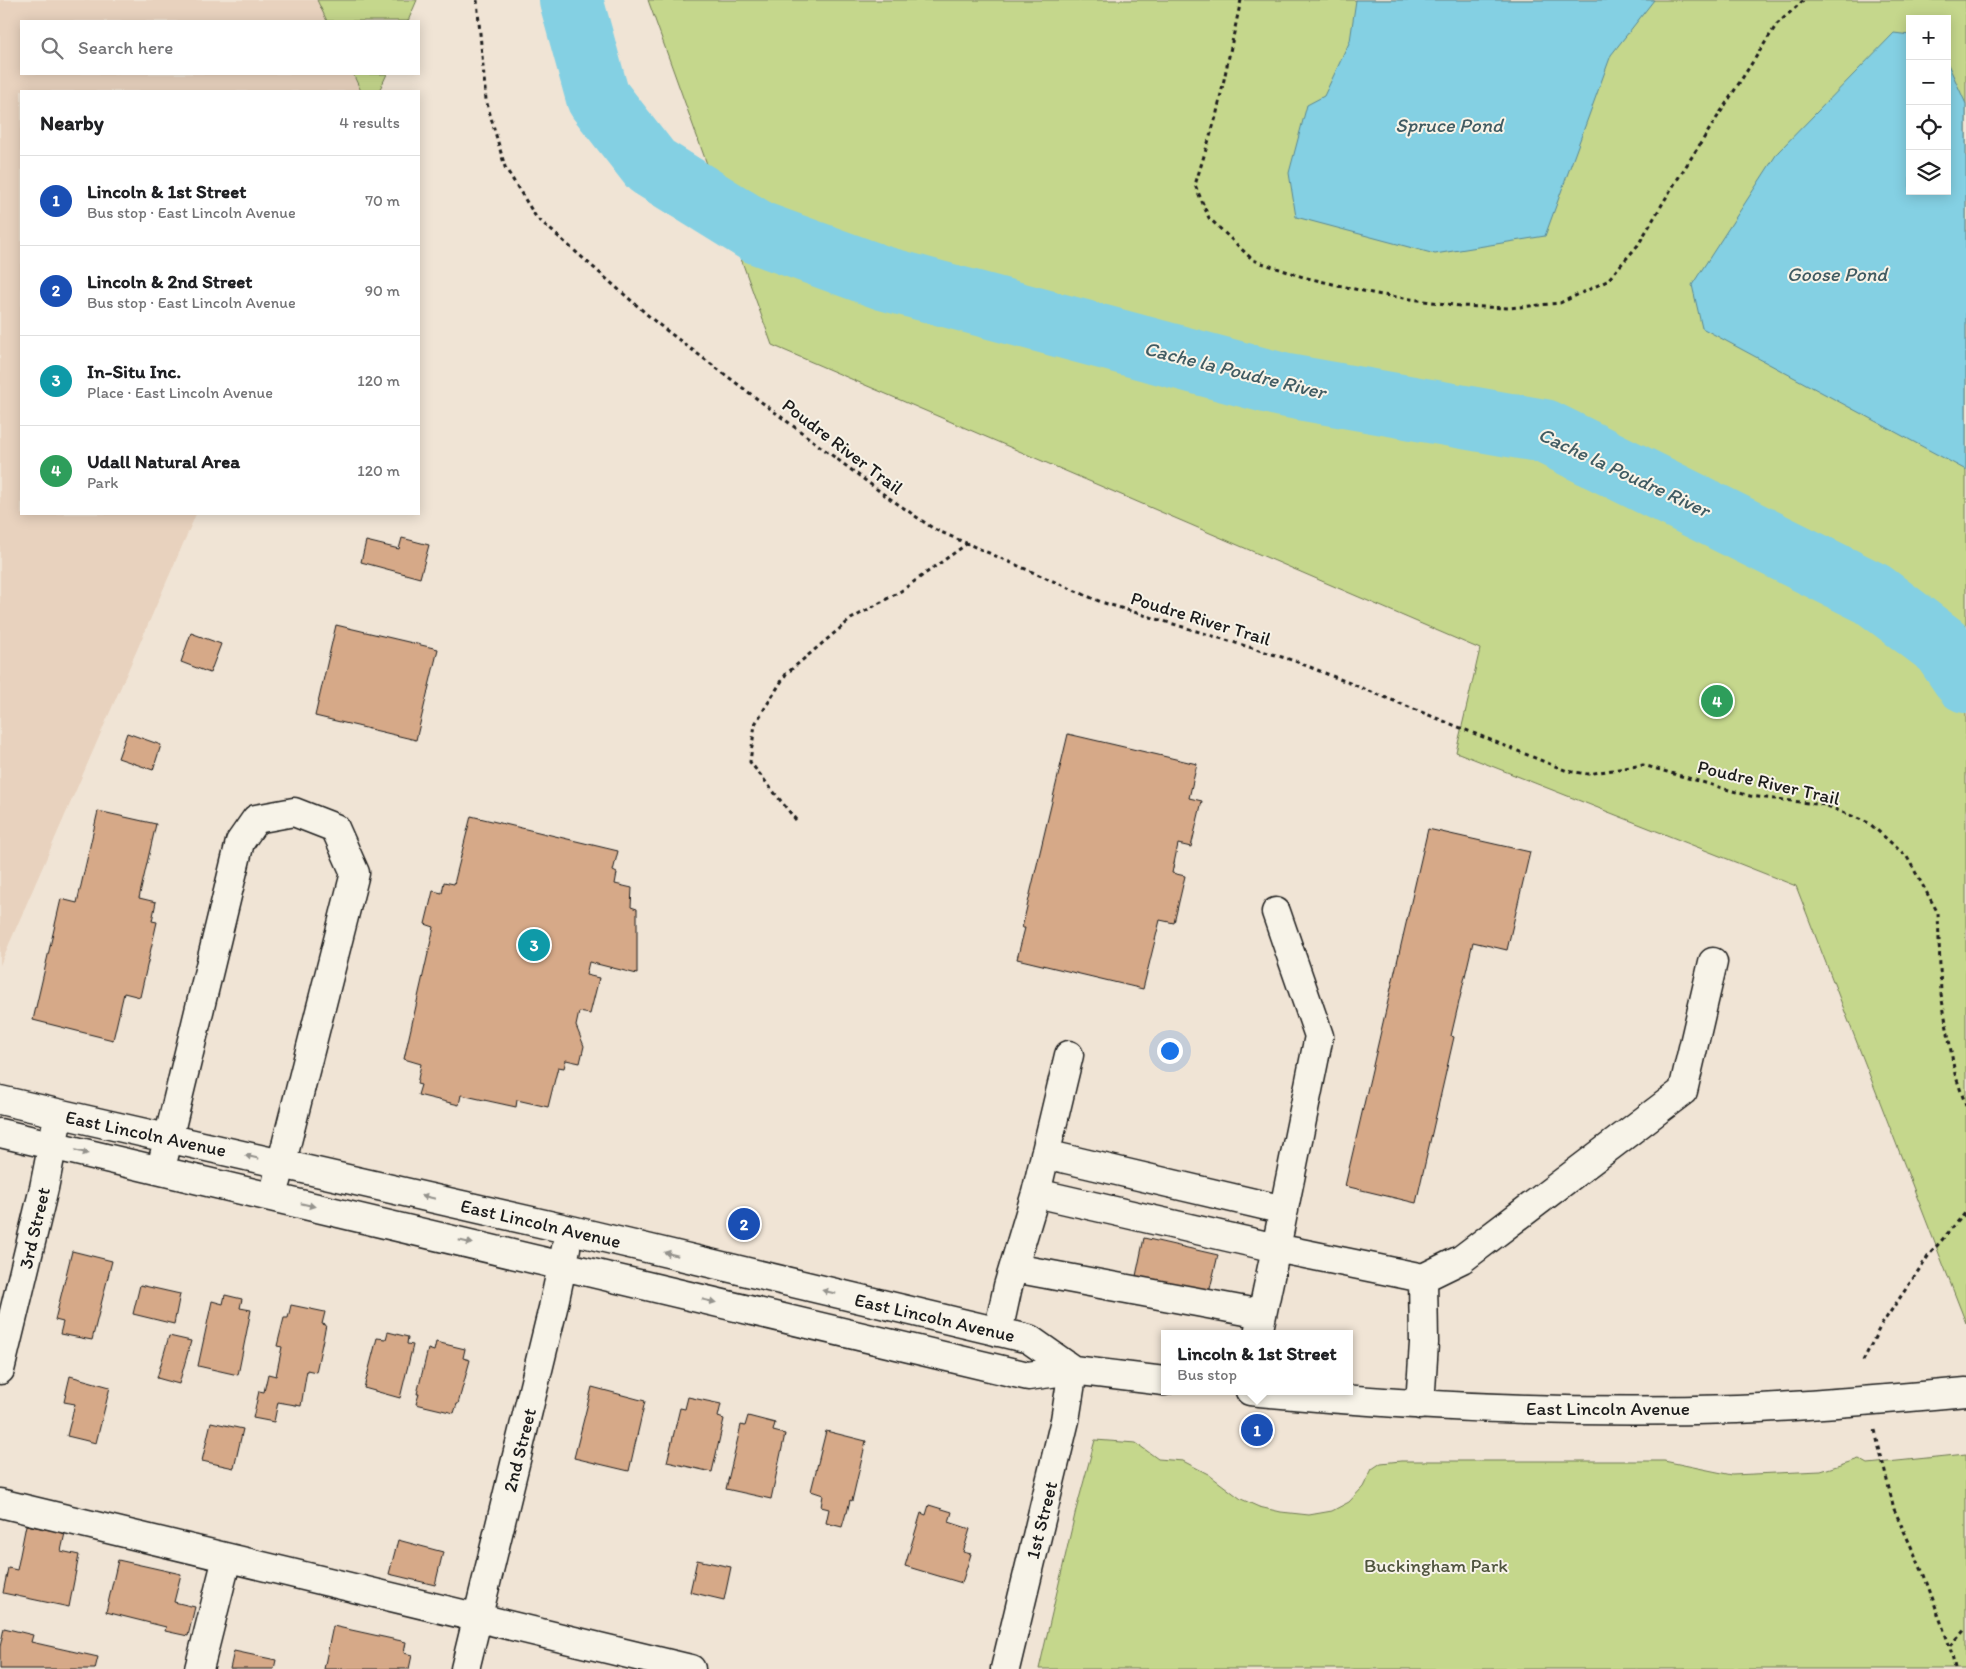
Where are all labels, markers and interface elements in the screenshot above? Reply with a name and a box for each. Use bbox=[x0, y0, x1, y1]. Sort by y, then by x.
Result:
map controls bbox=[1906, 15, 1951, 195]
button: + bbox=[1906, 15, 1951, 60]
search box bbox=[20, 20, 420, 75]
icon: search bbox=[38, 34, 66, 62]
text: Search here bbox=[78, 36, 173, 59]
button: − bbox=[1906, 60, 1951, 105]
button: locate bbox=[1906, 105, 1951, 150]
text: Nearby bbox=[40, 110, 104, 135]
text: 4 results bbox=[339, 113, 400, 132]
water label: Spruce Pond bbox=[1395, 113, 1505, 137]
button: layers bbox=[1906, 150, 1951, 195]
text: Lincoln & 1st Street bbox=[87, 180, 246, 203]
text: 1 bbox=[52, 191, 60, 210]
text: 70 m bbox=[365, 191, 400, 210]
text: Bus stop · East Lincoln Avenue bbox=[87, 203, 296, 222]
water label: Goose Pond bbox=[1787, 262, 1889, 286]
text: Lincoln & 2nd Street bbox=[87, 270, 252, 293]
text: 2 bbox=[52, 281, 60, 300]
text: 90 m bbox=[365, 281, 400, 300]
text: Bus stop · East Lincoln Avenue bbox=[87, 293, 296, 312]
water label: Cache la Poudre River bbox=[1142, 336, 1330, 405]
text: In-Situ Inc. bbox=[87, 360, 181, 383]
text: 3 bbox=[52, 371, 60, 390]
text: 120 m bbox=[357, 371, 400, 390]
text: Place · East Lincoln Avenue bbox=[87, 383, 273, 402]
street label: Poudre River Trail bbox=[778, 393, 908, 500]
water label: Cache la Poudre River bbox=[1535, 422, 1715, 523]
text: Udall Natural Area bbox=[87, 450, 240, 473]
text: 4 bbox=[51, 461, 61, 480]
text: 120 m bbox=[357, 461, 400, 480]
text: Park bbox=[87, 473, 118, 492]
street label: Poudre River Trail bbox=[1128, 586, 1274, 651]
pin: 4 bbox=[1701, 682, 1733, 720]
street label: Poudre River Trail bbox=[1695, 755, 1843, 810]
pin: 3 bbox=[518, 926, 550, 964]
your location bbox=[1157, 1038, 1183, 1064]
street label: East Lincoln Avenue bbox=[63, 1105, 228, 1162]
one-way arrow bbox=[74, 1148, 89, 1156]
one-way arrow bbox=[245, 1153, 260, 1161]
street label: 3rd Street bbox=[14, 1185, 55, 1271]
one-way arrow bbox=[420, 1193, 435, 1201]
street label: East Lincoln Avenue bbox=[458, 1194, 623, 1253]
one-way arrow bbox=[301, 1201, 316, 1209]
pin: 2 bbox=[728, 1205, 760, 1243]
one-way arrow bbox=[459, 1238, 474, 1246]
one-way arrow bbox=[663, 1250, 679, 1258]
one-way arrow bbox=[821, 1288, 836, 1296]
street label: East Lincoln Avenue bbox=[852, 1288, 1017, 1347]
one-way arrow bbox=[702, 1297, 717, 1305]
popup bbox=[1161, 1330, 1353, 1395]
text: Lincoln & 1st Street bbox=[1177, 1342, 1337, 1365]
text: Bus stop bbox=[1177, 1365, 1237, 1384]
street label: East Lincoln Avenue bbox=[1526, 1397, 1690, 1420]
street label: 2nd Street bbox=[498, 1406, 541, 1494]
pin: 1 bbox=[1241, 1411, 1273, 1449]
street label: 1st Street bbox=[1021, 1479, 1062, 1561]
park label: Buckingham Park bbox=[1364, 1554, 1508, 1577]

